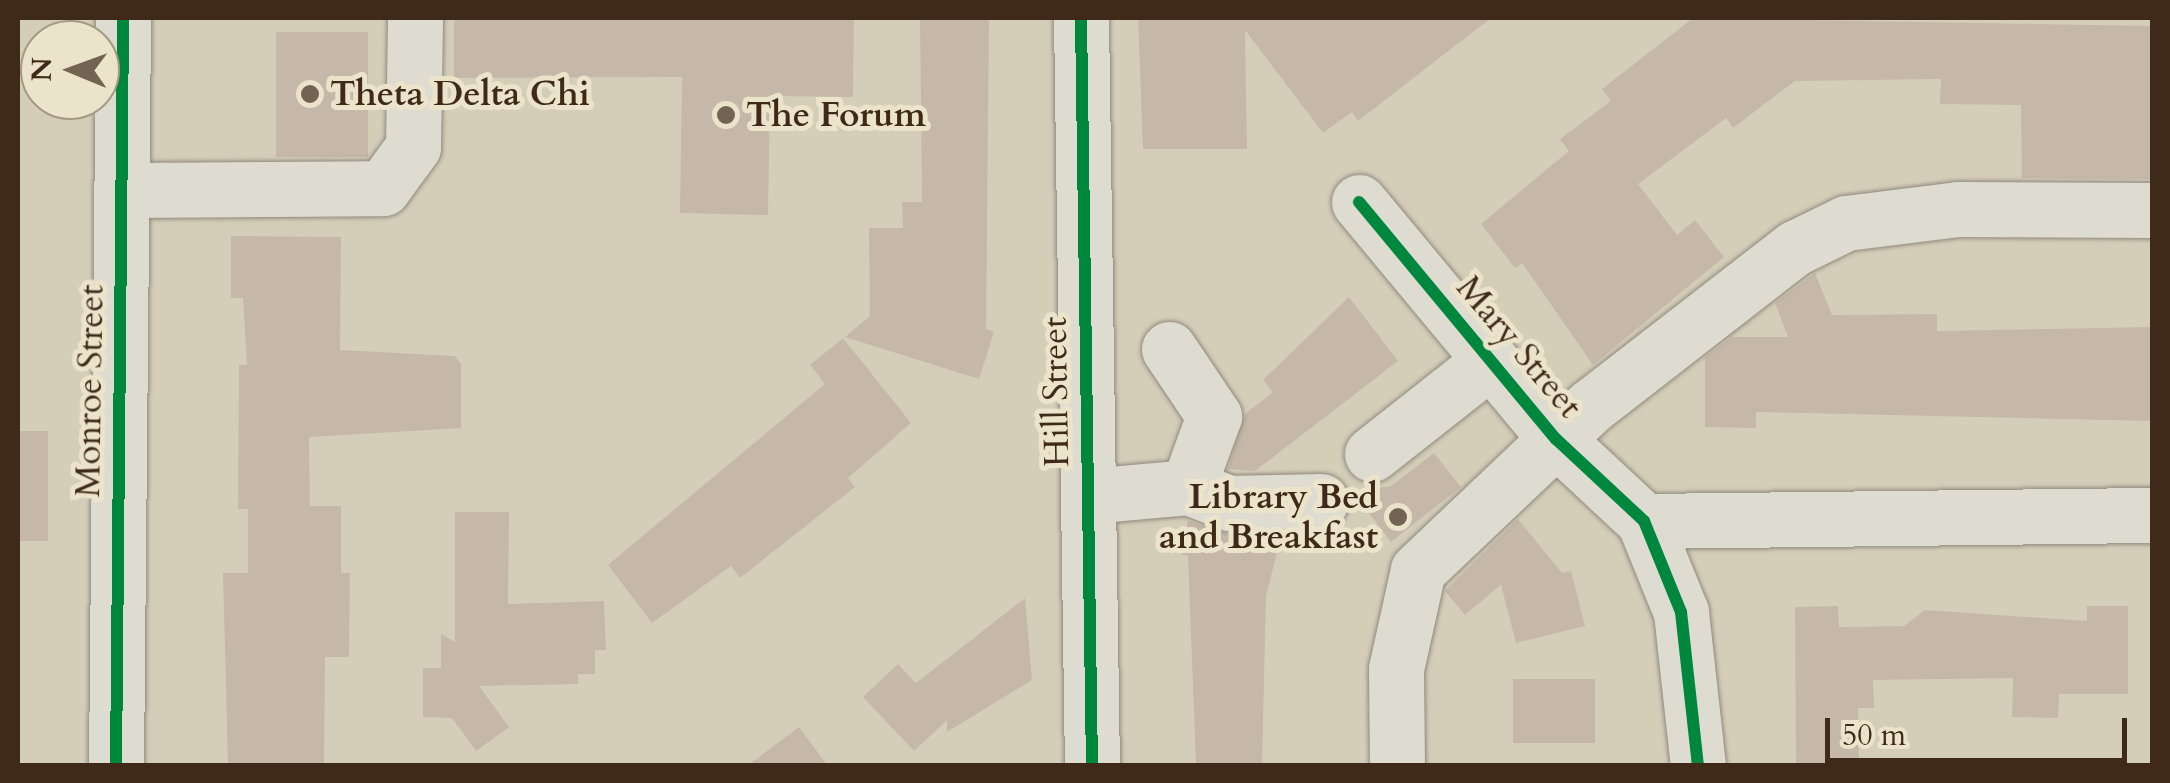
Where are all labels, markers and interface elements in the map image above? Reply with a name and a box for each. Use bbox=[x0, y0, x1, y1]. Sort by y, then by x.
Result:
north arrow bbox=[20, 20, 120, 120]
text: N bbox=[23, 57, 61, 82]
place label: Theta Delta Chi bbox=[330, 73, 590, 115]
marker: Theta Delta Chi bbox=[299, 83, 321, 105]
place label: The Forum bbox=[746, 94, 926, 136]
marker: The Forum bbox=[715, 104, 737, 126]
street label: Mary Street bbox=[1447, 267, 1591, 427]
street label: Monroe Street bbox=[67, 284, 113, 498]
street label: Hill Street bbox=[1034, 316, 1078, 468]
place label: Library Bed and Breakfast bbox=[1159, 476, 1378, 558]
marker: Library Bed and Breakfast bbox=[1387, 506, 1409, 528]
scale bar bbox=[1830, 698, 2132, 760]
text: 50 m bbox=[1842, 715, 1906, 756]

